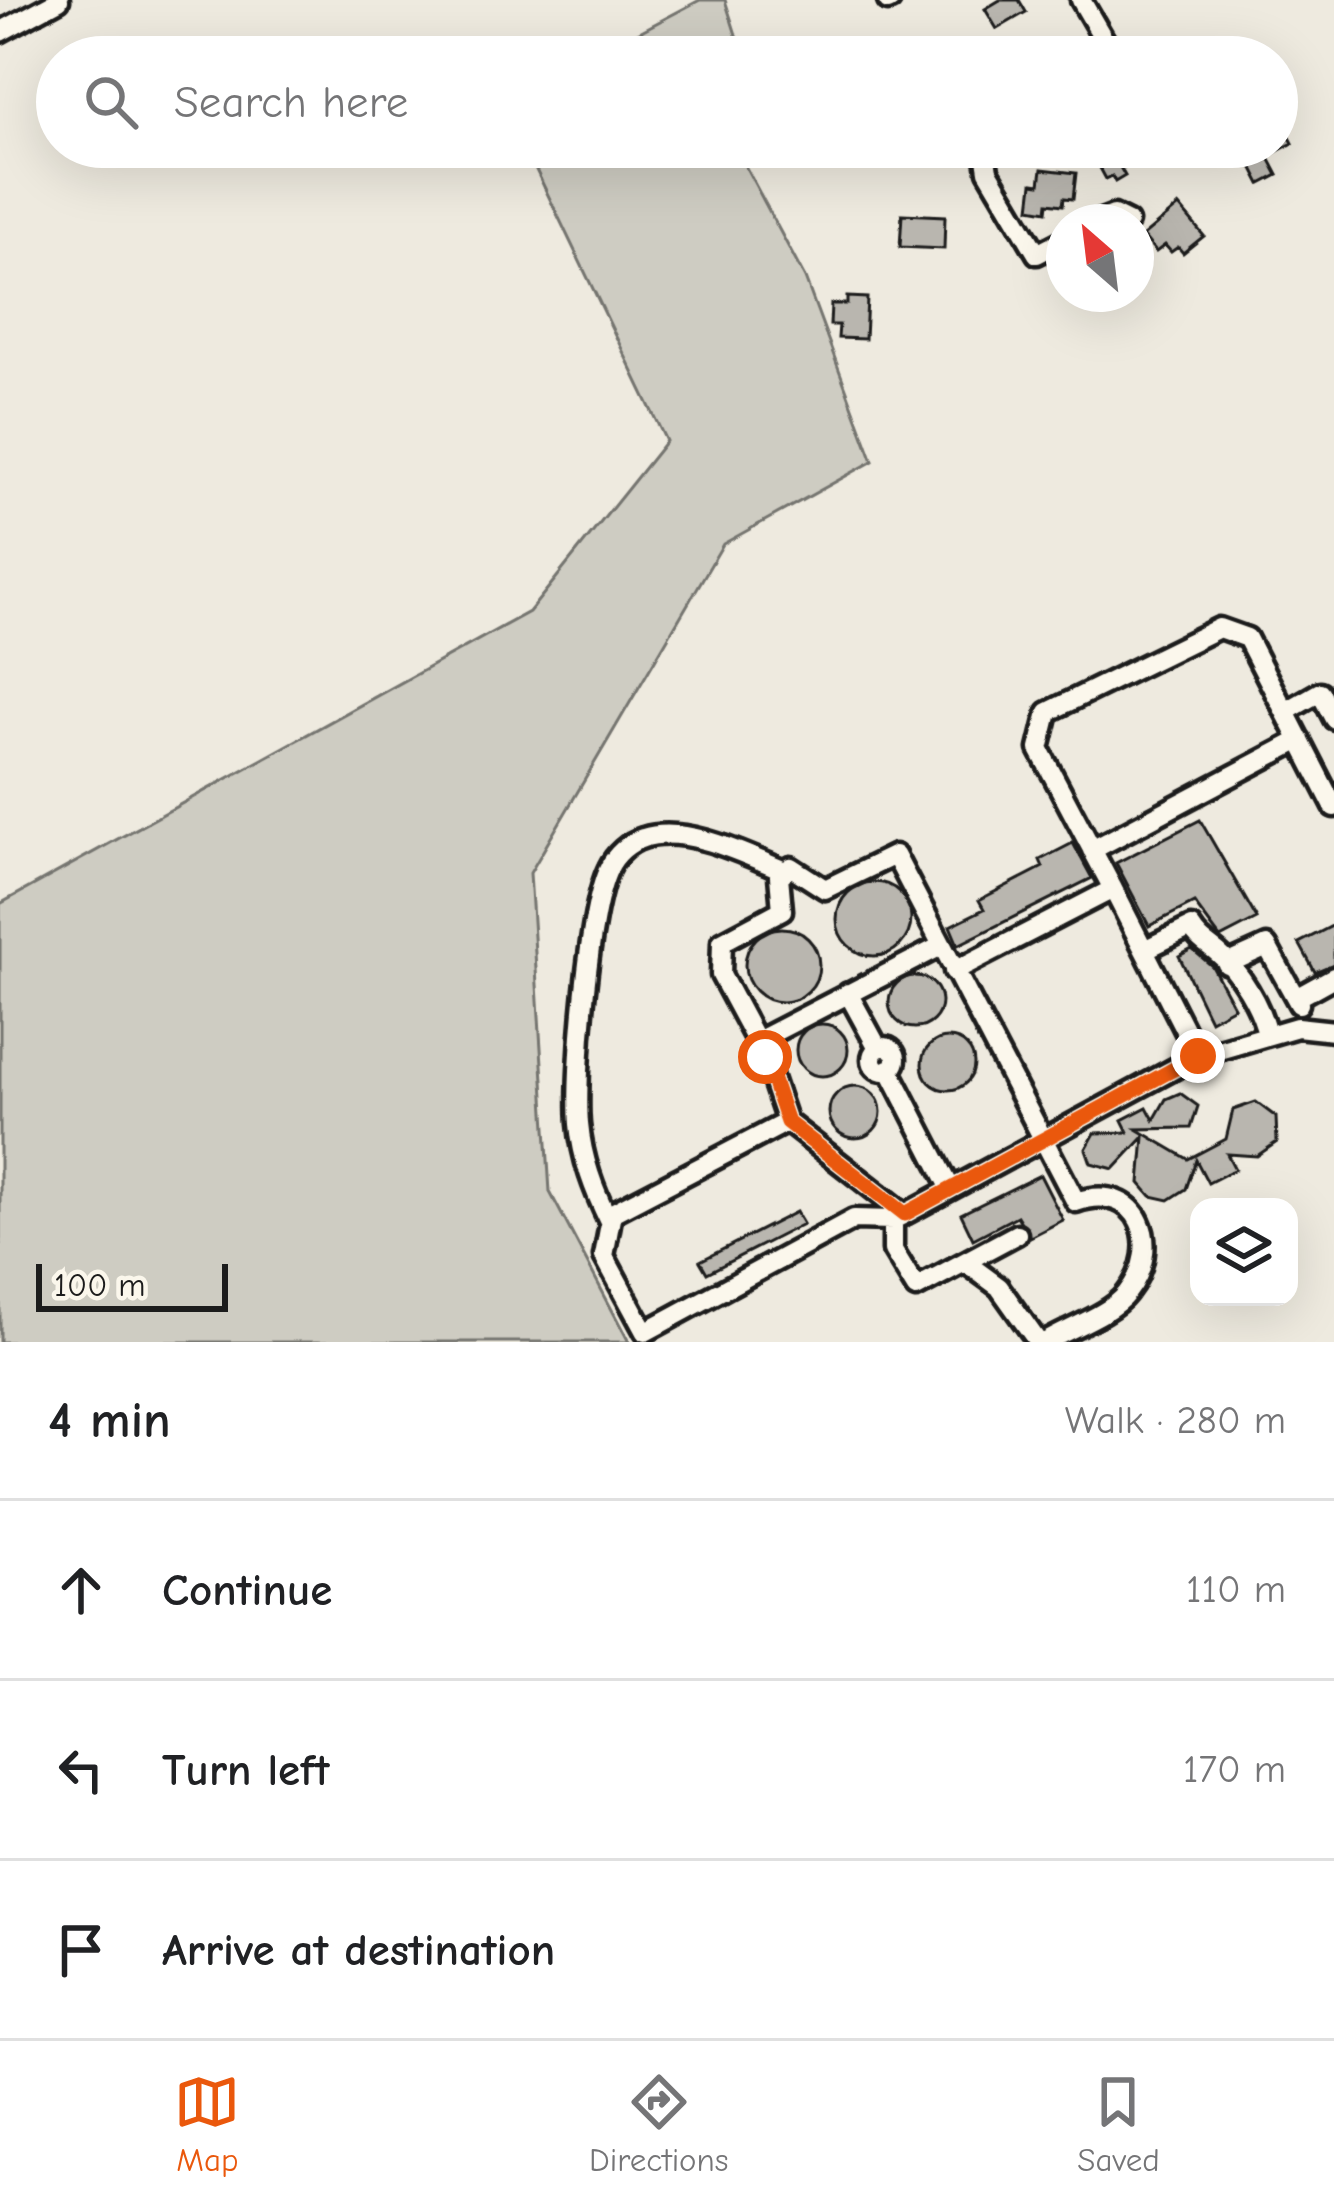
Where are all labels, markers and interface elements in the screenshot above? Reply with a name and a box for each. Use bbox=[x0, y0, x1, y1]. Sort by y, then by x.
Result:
search box bbox=[36, 36, 1298, 168]
icon: search bbox=[78, 69, 144, 135]
text: Search here bbox=[174, 76, 408, 128]
north arrow bbox=[1046, 204, 1154, 312]
route end bbox=[1171, 1029, 1225, 1083]
route start bbox=[738, 1030, 792, 1084]
map controls bbox=[1190, 1198, 1298, 1306]
button: layers bbox=[1190, 1198, 1298, 1306]
scale bar bbox=[36, 1258, 228, 1311]
text: 100 m bbox=[54, 1266, 146, 1304]
text: 4 min bbox=[48, 1391, 171, 1450]
text: Walk · 280 m bbox=[1065, 1398, 1286, 1443]
icon: ahead bbox=[48, 1557, 114, 1623]
text: Continue bbox=[162, 1564, 332, 1616]
text: 110 m bbox=[1186, 1567, 1286, 1612]
icon: left bbox=[48, 1737, 114, 1803]
text: Turn left bbox=[162, 1744, 329, 1796]
text: 170 m bbox=[1183, 1747, 1286, 1792]
icon: arrive bbox=[48, 1917, 114, 1983]
text: Arrive at destination bbox=[162, 1924, 555, 1976]
tab: Map bbox=[174, 2069, 240, 2179]
tab: Directions bbox=[589, 2069, 729, 2179]
tab: Saved bbox=[1077, 2069, 1160, 2179]

